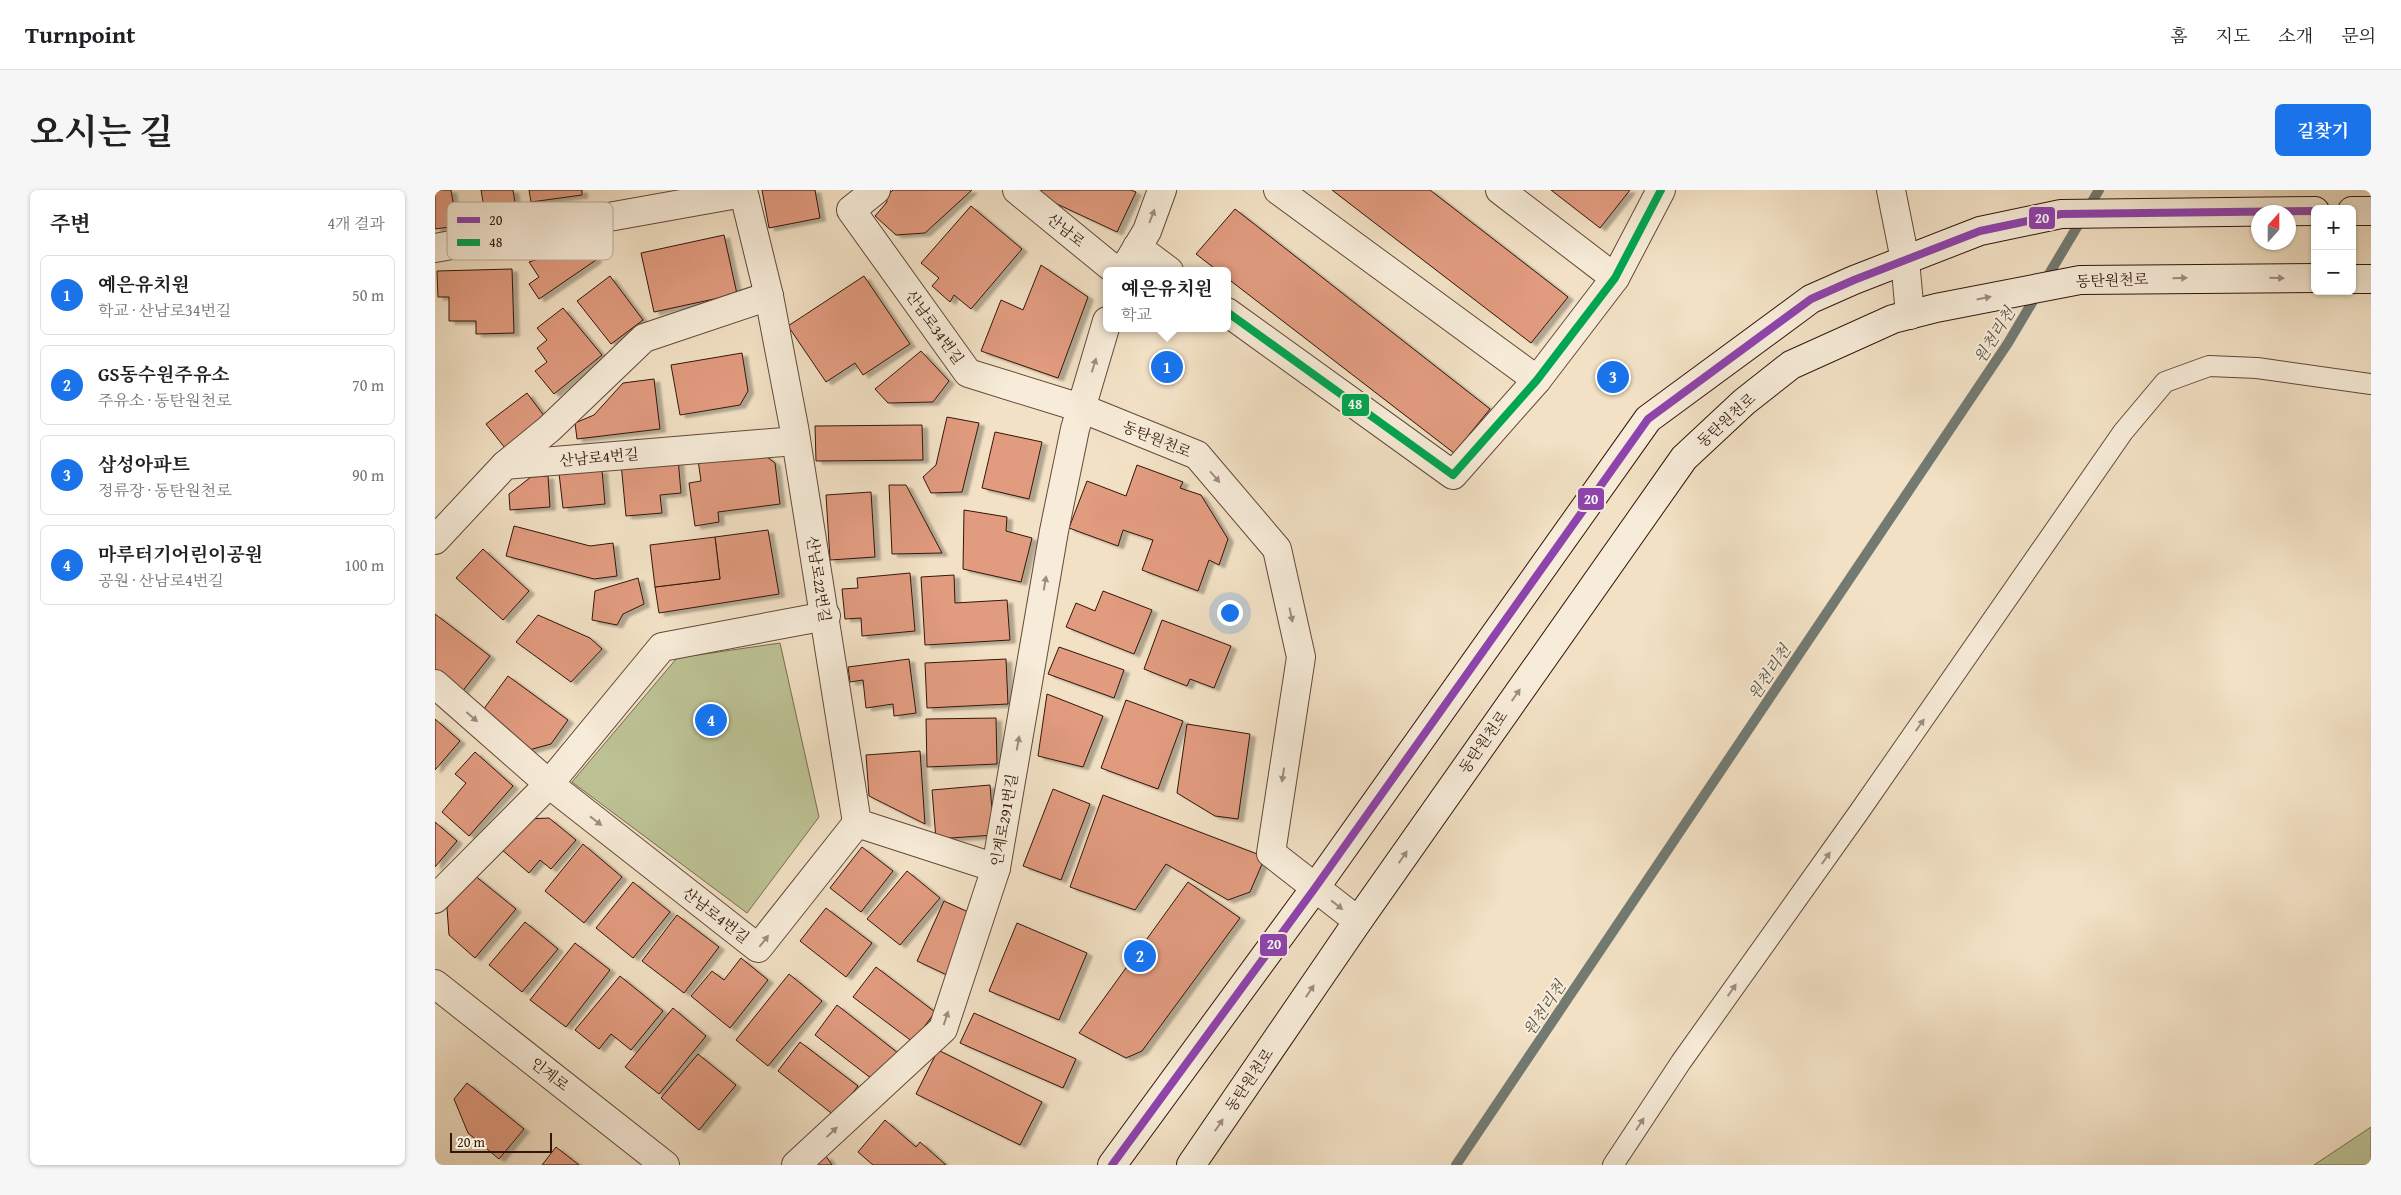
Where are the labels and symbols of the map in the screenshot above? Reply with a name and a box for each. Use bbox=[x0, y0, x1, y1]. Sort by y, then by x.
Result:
legend bbox=[447, 202, 613, 260]
north arrow bbox=[2251, 205, 2296, 250]
line badge: 20 bbox=[2028, 206, 2056, 230]
street label: 산남로 bbox=[1042, 208, 1090, 252]
one-way arrow bbox=[1149, 208, 1157, 223]
text: 20 bbox=[2035, 208, 2049, 228]
text: 20 bbox=[489, 210, 503, 230]
text: 48 bbox=[489, 232, 503, 252]
street label: 동탄원천로 bbox=[2075, 268, 2149, 292]
one-way arrow bbox=[2172, 274, 2188, 282]
one-way arrow bbox=[2269, 274, 2285, 282]
street label: 산남로34번길 bbox=[901, 286, 969, 368]
one-way arrow bbox=[1976, 294, 1992, 302]
water label: 원천리천 bbox=[1967, 301, 2021, 368]
pin: 1 bbox=[1151, 348, 1183, 386]
one-way arrow bbox=[1090, 357, 1098, 372]
pin: 3 bbox=[1597, 358, 1629, 396]
street label: 동탄원천로 bbox=[1692, 388, 1760, 452]
line badge: 48 bbox=[1341, 393, 1370, 417]
text: 48 bbox=[1348, 394, 1362, 414]
street label: 동탄원천로 bbox=[1119, 416, 1195, 462]
street label: 산남로4번길 bbox=[558, 443, 640, 471]
one-way arrow bbox=[1209, 471, 1220, 483]
line badge: 20 bbox=[1577, 487, 1605, 511]
text: 20 bbox=[1584, 489, 1598, 509]
street label: 산남로22번길 bbox=[802, 534, 836, 624]
one-way arrow bbox=[1041, 575, 1049, 591]
your location bbox=[1217, 600, 1243, 626]
one-way arrow bbox=[1287, 608, 1295, 623]
water label: 원천리천 bbox=[1742, 638, 1797, 704]
one-way arrow bbox=[1511, 688, 1521, 702]
pin: 4 bbox=[695, 701, 727, 739]
street label: 동탄원천로 bbox=[1454, 706, 1513, 778]
one-way arrow bbox=[465, 711, 478, 722]
one-way arrow bbox=[1915, 718, 1925, 732]
one-way arrow bbox=[1014, 735, 1022, 751]
one-way arrow bbox=[1278, 768, 1286, 784]
street label: 인계로291번길 bbox=[985, 772, 1023, 868]
one-way arrow bbox=[589, 816, 603, 826]
one-way arrow bbox=[1398, 850, 1408, 864]
one-way arrow bbox=[1821, 851, 1831, 865]
street label: 산남로4번길 bbox=[678, 882, 754, 948]
one-way arrow bbox=[1330, 899, 1343, 910]
line badge: 20 bbox=[1259, 933, 1288, 957]
one-way arrow bbox=[758, 934, 769, 947]
text: 20 bbox=[1267, 934, 1281, 954]
pin: 2 bbox=[1124, 937, 1156, 975]
water label: 원천리천 bbox=[1517, 974, 1572, 1040]
one-way arrow bbox=[1305, 984, 1315, 997]
one-way arrow bbox=[1727, 984, 1737, 997]
one-way arrow bbox=[943, 1011, 951, 1026]
street label: 동탄원천로 bbox=[1220, 1044, 1278, 1116]
street label: 인계로 bbox=[526, 1052, 574, 1096]
one-way arrow bbox=[1214, 1118, 1224, 1132]
one-way arrow bbox=[1635, 1118, 1645, 1131]
one-way arrow bbox=[825, 1126, 837, 1138]
scale bar bbox=[450, 1130, 553, 1153]

